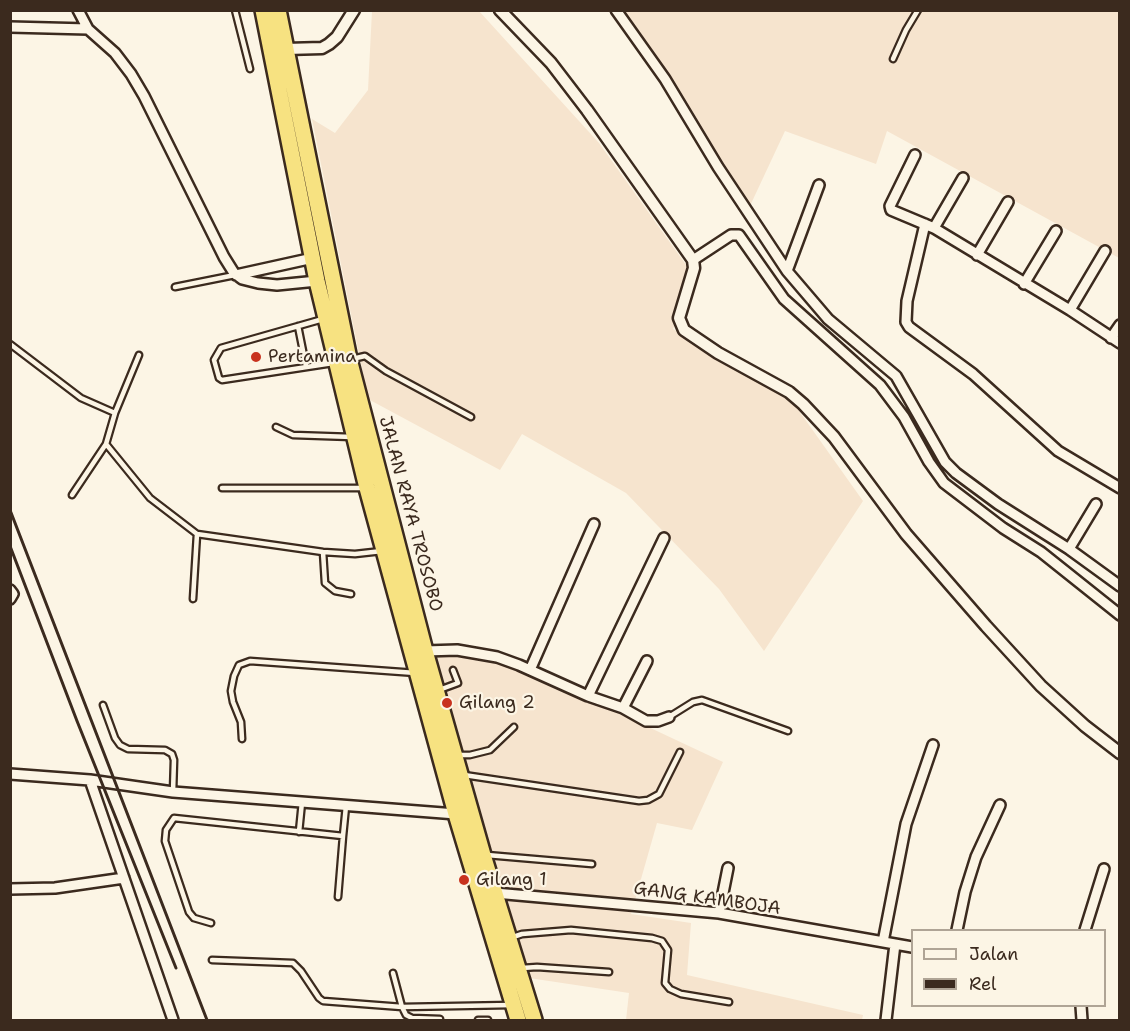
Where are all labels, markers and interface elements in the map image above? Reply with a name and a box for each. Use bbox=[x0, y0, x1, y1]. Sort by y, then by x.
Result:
place label: Pertamina bbox=[268, 346, 356, 368]
marker: Pertamina bbox=[249, 350, 263, 364]
street label: JALAN RAYA TROSOBO bbox=[373, 414, 447, 614]
place label: Gilang 2 bbox=[459, 692, 535, 714]
marker: Gilang 2 bbox=[440, 696, 454, 710]
place label: Gilang 1 bbox=[476, 869, 547, 891]
marker: Gilang 1 bbox=[457, 873, 471, 887]
street label: GANG KAMBOJA bbox=[632, 878, 782, 920]
legend bbox=[911, 929, 1106, 1007]
text: Jalan bbox=[969, 942, 1018, 966]
text: Rel bbox=[969, 972, 996, 996]

